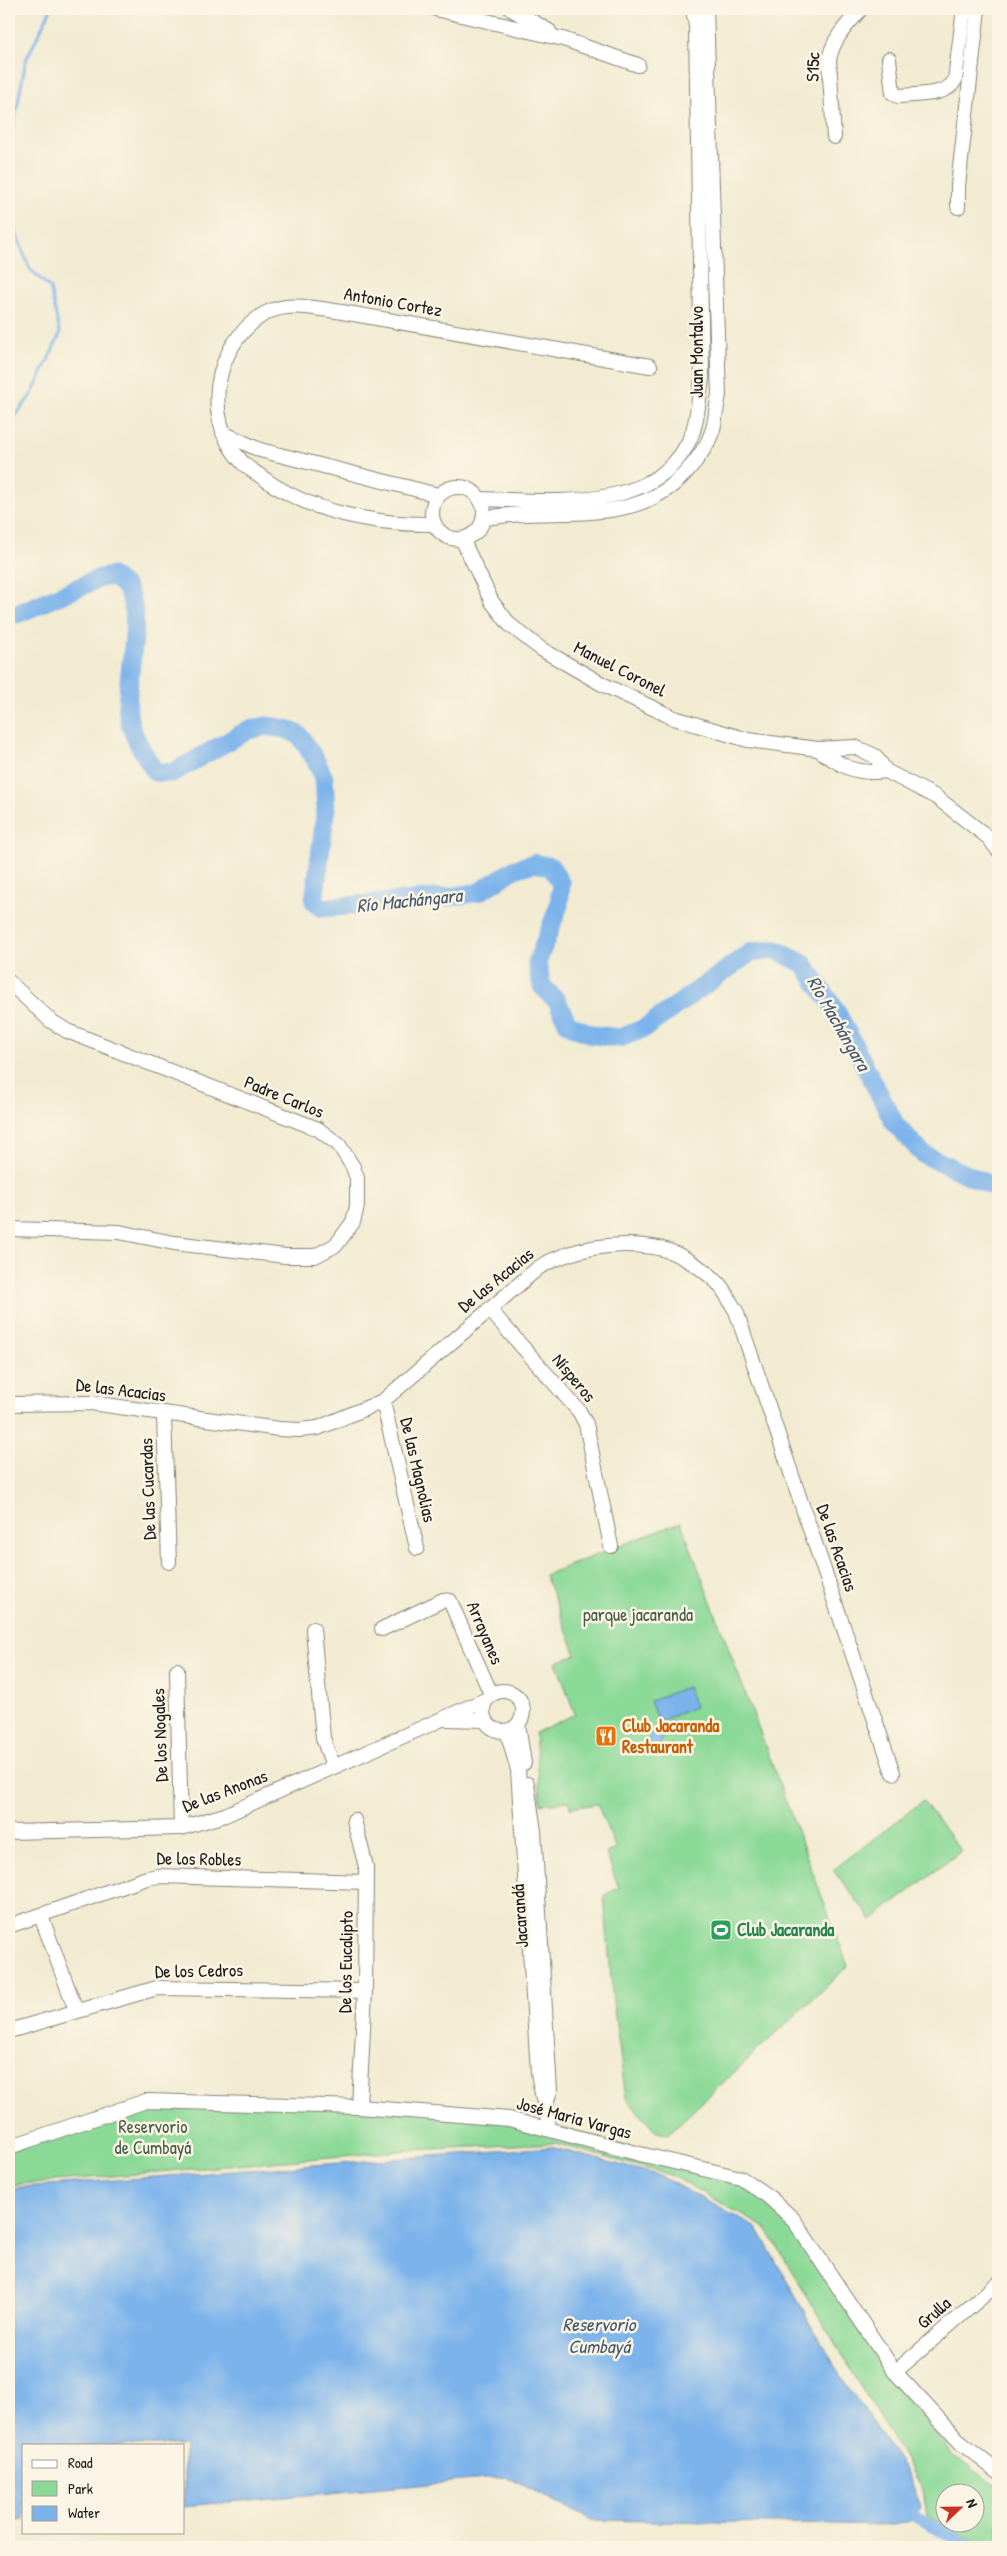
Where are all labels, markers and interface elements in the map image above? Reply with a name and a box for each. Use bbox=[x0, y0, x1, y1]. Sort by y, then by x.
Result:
street label: S15c bbox=[799, 52, 826, 82]
street label: Antonio Cortez bbox=[342, 281, 444, 322]
street label: Juan Montalvo bbox=[684, 306, 709, 398]
street label: Manuel Coronel bbox=[570, 635, 671, 703]
water label: Río Machángara bbox=[355, 881, 465, 918]
water label: Río Machángara bbox=[801, 971, 878, 1077]
street label: Padre Carlos bbox=[241, 1069, 328, 1124]
street label: De las Acacias bbox=[453, 1241, 539, 1318]
street label: Nísperos bbox=[547, 1348, 602, 1407]
street label: De las Acacias bbox=[75, 1372, 168, 1407]
street label: De las Magnolias bbox=[394, 1415, 443, 1525]
street label: De las Cucardas bbox=[133, 1438, 162, 1540]
street label: De las Acacias bbox=[811, 1501, 864, 1595]
street label: Arrayanes bbox=[461, 1597, 510, 1668]
park label: parque jacaranda bbox=[583, 1602, 693, 1627]
street label: De los Nogales bbox=[145, 1688, 174, 1782]
place label: Club Jacaranda Restaurant bbox=[622, 1713, 720, 1759]
restaurant icon: Club Jacaranda Restaurant bbox=[594, 1724, 618, 1748]
street label: De las Anonas bbox=[179, 1763, 271, 1818]
street label: De los Robles bbox=[156, 1845, 242, 1872]
street label: Jacarandá bbox=[505, 1883, 534, 1949]
street label: De los Eucalipto bbox=[332, 1911, 359, 2013]
place label: Club Jacaranda bbox=[737, 1917, 835, 1942]
sports icon: Club Jacaranda bbox=[709, 1918, 733, 1942]
street label: De los Cedros bbox=[155, 1957, 243, 1984]
street label: José Maria Vargas bbox=[514, 2090, 635, 2145]
park label: Reservorio de Cumbayá bbox=[115, 2114, 191, 2160]
street label: Grulla bbox=[911, 2291, 956, 2334]
water label: Reservorio Cumbayá bbox=[563, 2311, 637, 2359]
legend bbox=[22, 2444, 185, 2534]
text: Road bbox=[68, 2452, 93, 2473]
text: Park bbox=[68, 2478, 93, 2499]
north arrow bbox=[934, 2484, 984, 2534]
text: N bbox=[962, 2496, 983, 2510]
text: Water bbox=[68, 2502, 100, 2523]

